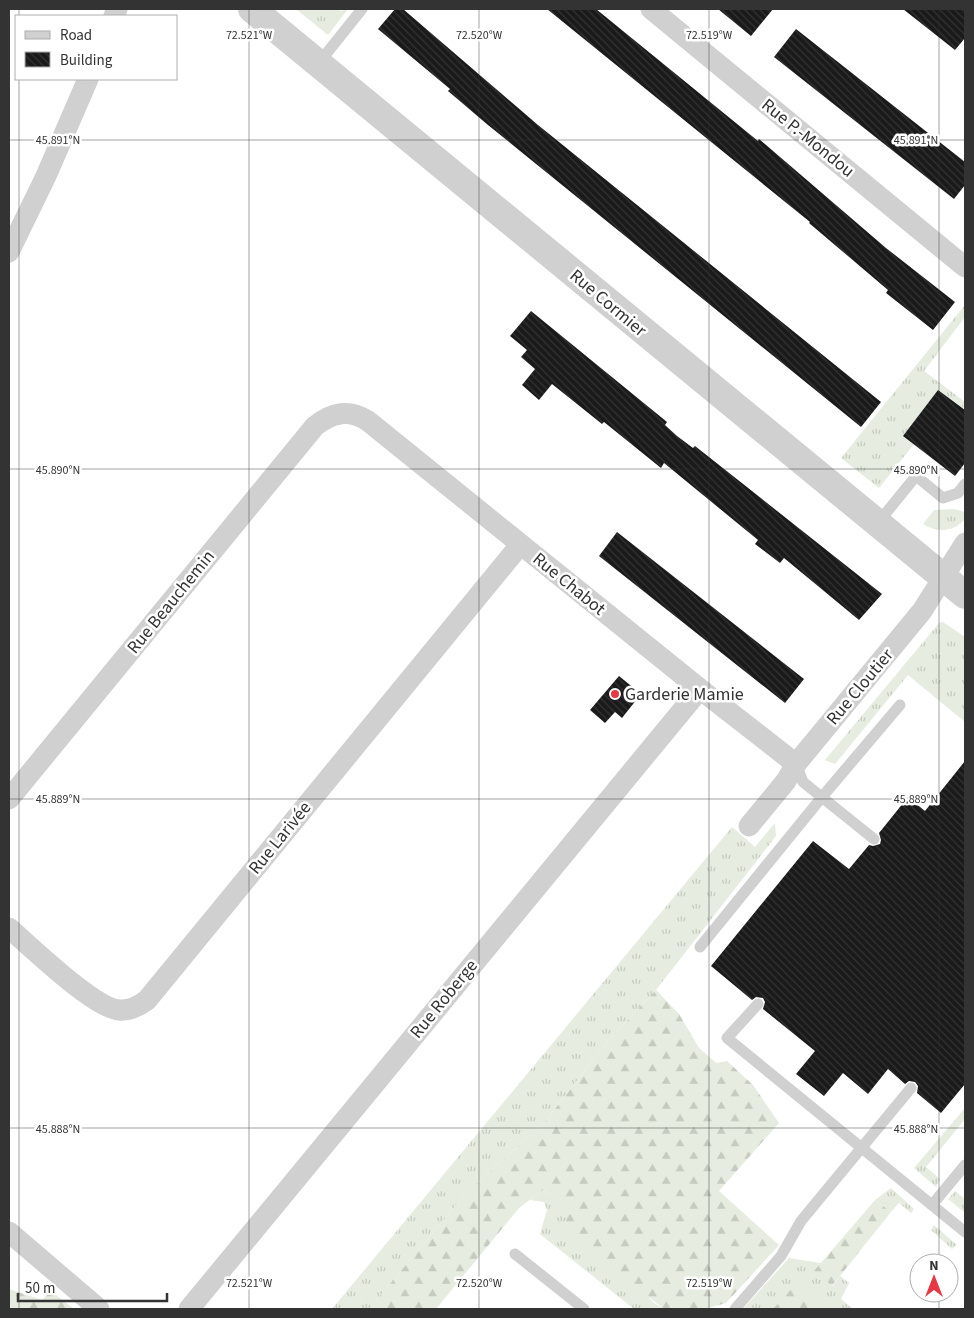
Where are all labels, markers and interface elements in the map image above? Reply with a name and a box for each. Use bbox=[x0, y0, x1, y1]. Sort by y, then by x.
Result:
legend bbox=[15, 15, 178, 80]
text: Road bbox=[60, 25, 92, 46]
text: 72.521°W bbox=[226, 27, 273, 44]
text: 72.520°W bbox=[456, 27, 503, 44]
text: 72.519°W bbox=[686, 27, 733, 44]
text: Building bbox=[60, 50, 113, 71]
street label: Rue P.-Mondou bbox=[756, 93, 860, 183]
text: 45.891°N bbox=[36, 132, 80, 149]
text: 45.891°N bbox=[894, 132, 938, 149]
street label: Rue Cormier bbox=[564, 263, 652, 343]
text: 45.890°N bbox=[36, 462, 80, 479]
text: 45.890°N bbox=[894, 462, 938, 479]
street label: Rue Beauchemin bbox=[121, 545, 221, 659]
street label: Rue Chabot bbox=[527, 547, 611, 621]
street label: Rue Cloutier bbox=[821, 643, 900, 731]
place label: Garderie Mamie bbox=[625, 682, 744, 707]
marker: Garderie Mamie bbox=[609, 688, 621, 700]
text: 45.889°N bbox=[36, 791, 80, 808]
text: 45.889°N bbox=[894, 791, 938, 808]
street label: Rue Larivée bbox=[243, 796, 317, 880]
street label: Rue Roberge bbox=[404, 954, 484, 1044]
text: 45.888°N bbox=[36, 1121, 80, 1138]
text: 45.888°N bbox=[894, 1121, 938, 1138]
north arrow bbox=[909, 1253, 959, 1303]
text: N bbox=[929, 1256, 939, 1276]
scale bar bbox=[18, 1270, 166, 1302]
text: 72.521°W bbox=[226, 1275, 273, 1292]
text: 72.520°W bbox=[456, 1275, 503, 1292]
text: 72.519°W bbox=[686, 1275, 733, 1292]
text: 50 m bbox=[25, 1278, 55, 1299]

